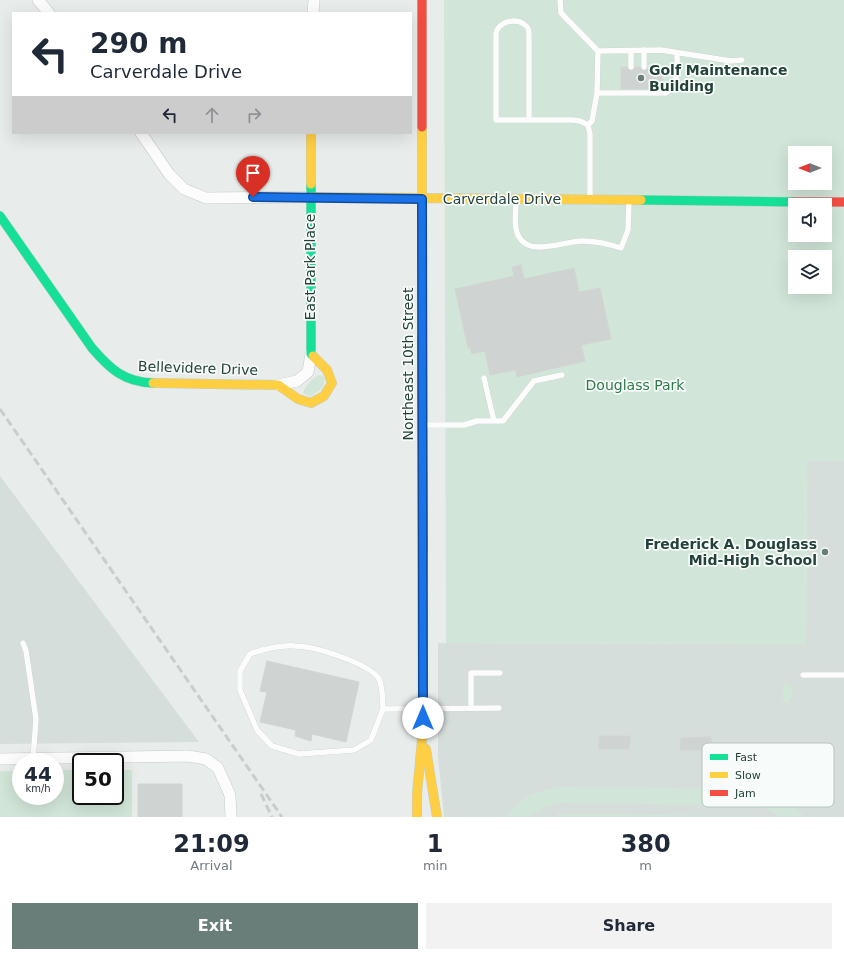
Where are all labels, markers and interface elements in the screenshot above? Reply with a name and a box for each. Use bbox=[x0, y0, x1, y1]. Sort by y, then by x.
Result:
text: 290 m bbox=[90, 27, 187, 60]
icon: left bbox=[24, 28, 76, 80]
text: Carverdale Drive bbox=[90, 61, 242, 82]
place label: Golf Maintenance Building bbox=[649, 62, 787, 94]
marker: Golf Maintenance Building bbox=[636, 73, 646, 83]
icon: left bbox=[159, 104, 181, 126]
icon: ahead bbox=[201, 104, 223, 126]
icon: right bbox=[243, 104, 265, 126]
north arrow bbox=[788, 146, 832, 190]
map controls bbox=[788, 146, 832, 294]
pin bbox=[236, 156, 270, 197]
icon: arrive bbox=[242, 162, 264, 184]
street label: Carverdale Drive bbox=[443, 191, 561, 207]
button: sound bbox=[788, 198, 832, 242]
street label: East Park Place bbox=[302, 214, 318, 320]
button: layers bbox=[788, 250, 832, 294]
street label: Northeast 10th Street bbox=[400, 287, 416, 440]
street label: Bellevidere Drive bbox=[138, 358, 258, 378]
park label: Douglass Park bbox=[586, 377, 685, 393]
place label: Frederick A. Douglass Mid-High School bbox=[645, 536, 817, 568]
marker: Frederick A. Douglass Mid-High School bbox=[820, 547, 830, 557]
position arrow bbox=[402, 697, 444, 739]
legend bbox=[702, 743, 834, 807]
text: Fast bbox=[735, 751, 758, 764]
speed limit sign: 50 bbox=[72, 753, 124, 805]
text: 44 bbox=[24, 762, 52, 786]
text: Slow bbox=[735, 769, 761, 782]
text: km/h bbox=[25, 783, 51, 794]
text: Jam bbox=[734, 787, 756, 800]
text: 21:09 bbox=[173, 830, 250, 858]
text: 1 bbox=[427, 830, 443, 858]
text: 380 bbox=[621, 830, 671, 858]
text: Arrival bbox=[190, 858, 233, 873]
text: min bbox=[423, 858, 447, 873]
text: m bbox=[639, 858, 652, 873]
button: Exit bbox=[12, 903, 418, 949]
button: Share bbox=[426, 903, 832, 949]

